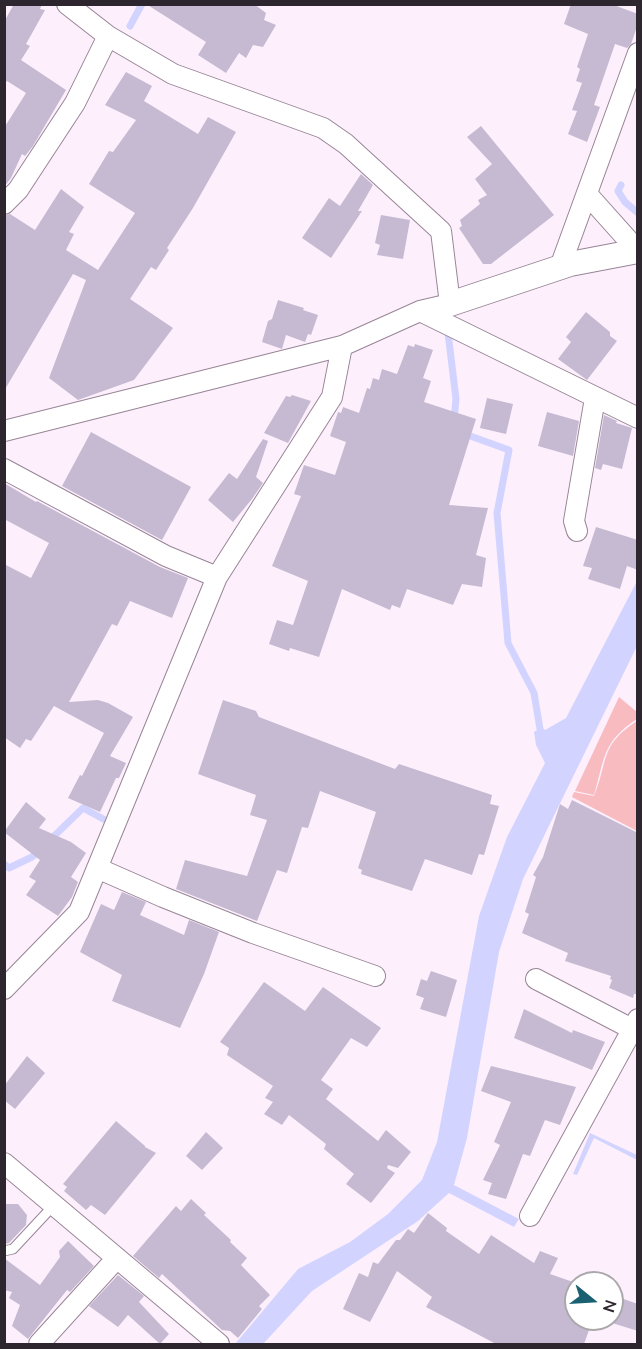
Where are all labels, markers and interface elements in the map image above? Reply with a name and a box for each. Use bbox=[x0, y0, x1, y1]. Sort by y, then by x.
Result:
north arrow bbox=[564, 1271, 624, 1331]
text: N bbox=[597, 1297, 622, 1315]

